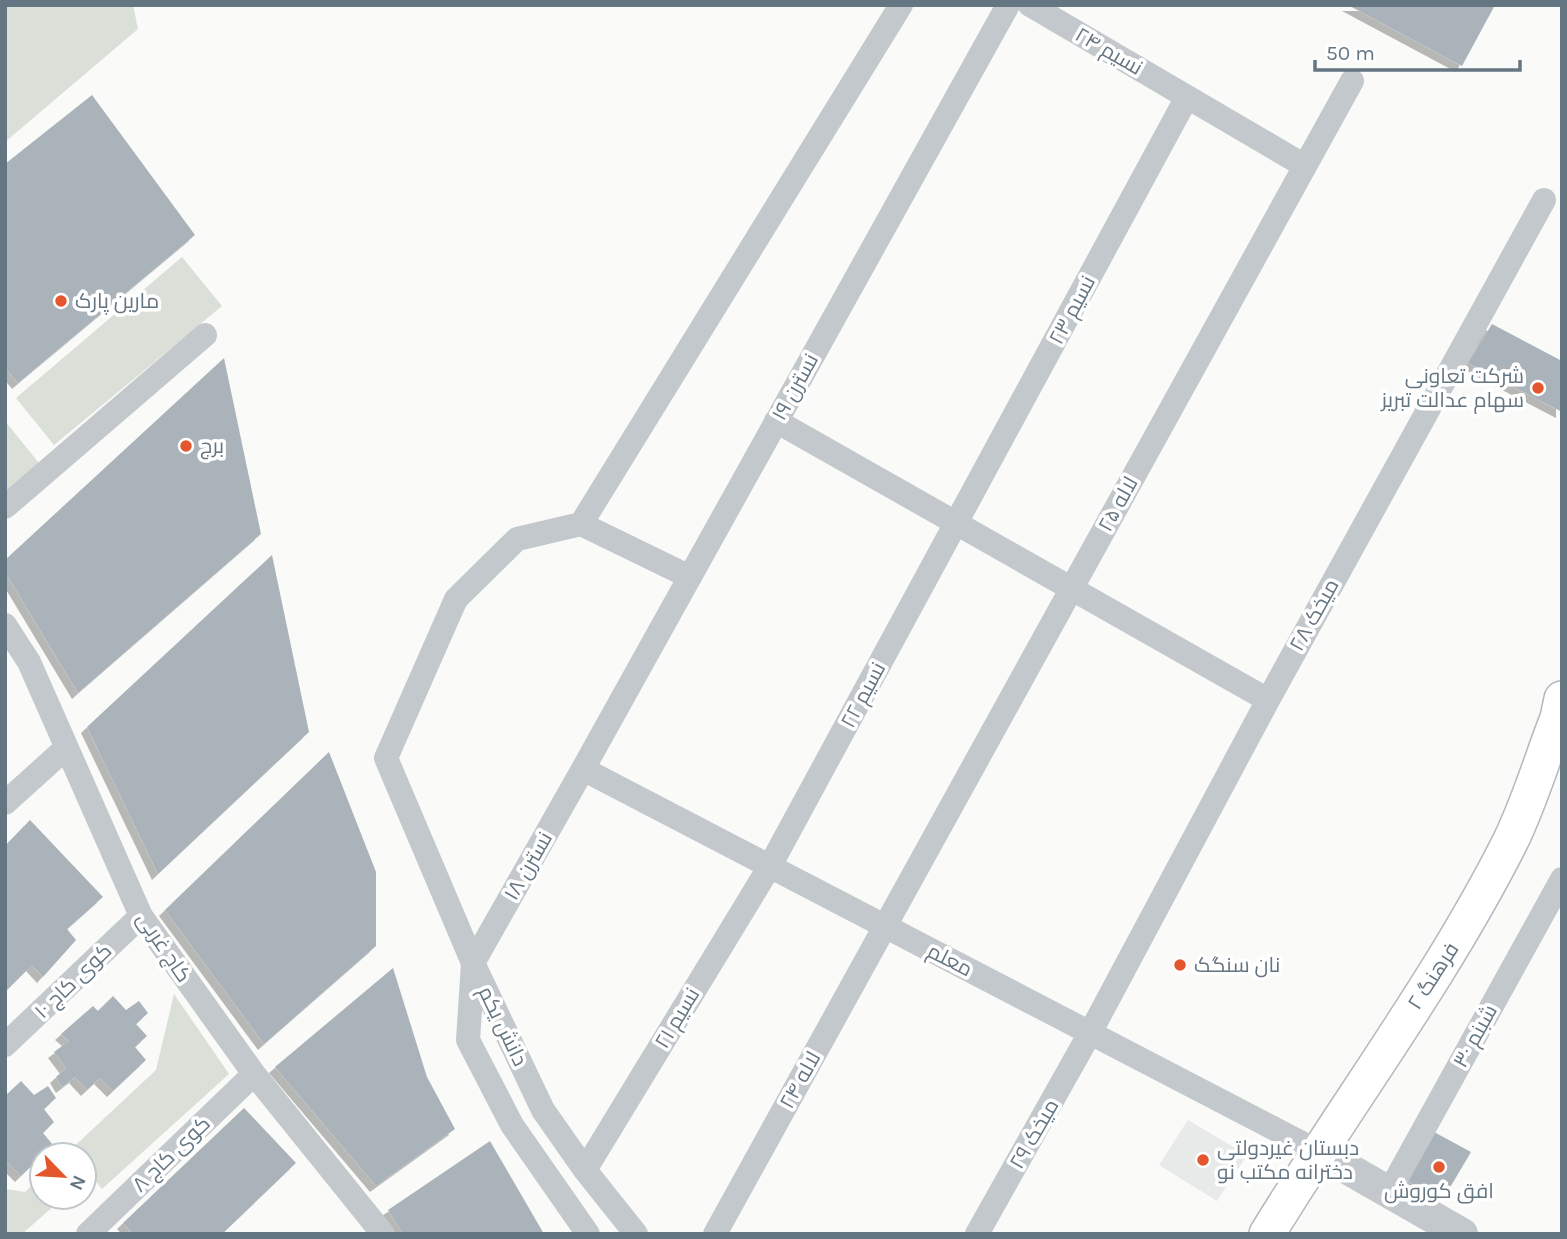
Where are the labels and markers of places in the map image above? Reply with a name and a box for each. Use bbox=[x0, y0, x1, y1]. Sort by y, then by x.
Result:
place label: مارین پارک bbox=[75, 289, 159, 315]
marker: مارین پارک bbox=[53, 293, 69, 309]
place label: شرکت تعاونی سهام عدالت تبریز bbox=[1380, 364, 1524, 414]
marker: شرکت تعاونی سهام عدالت تبریز bbox=[1530, 380, 1546, 396]
place label: برج bbox=[200, 434, 224, 460]
marker: برج bbox=[178, 438, 194, 454]
place label: نان سنگک bbox=[1194, 953, 1280, 978]
marker: نان سنگک bbox=[1172, 957, 1188, 973]
place label: دبستان غیردولتی دخترانه مکتب نو bbox=[1217, 1136, 1359, 1184]
marker: دبستان غیردولتی دخترانه مکتب نو bbox=[1195, 1152, 1211, 1168]
marker: افق کوروش bbox=[1431, 1159, 1447, 1175]
place label: افق کوروش bbox=[1384, 1179, 1494, 1204]

